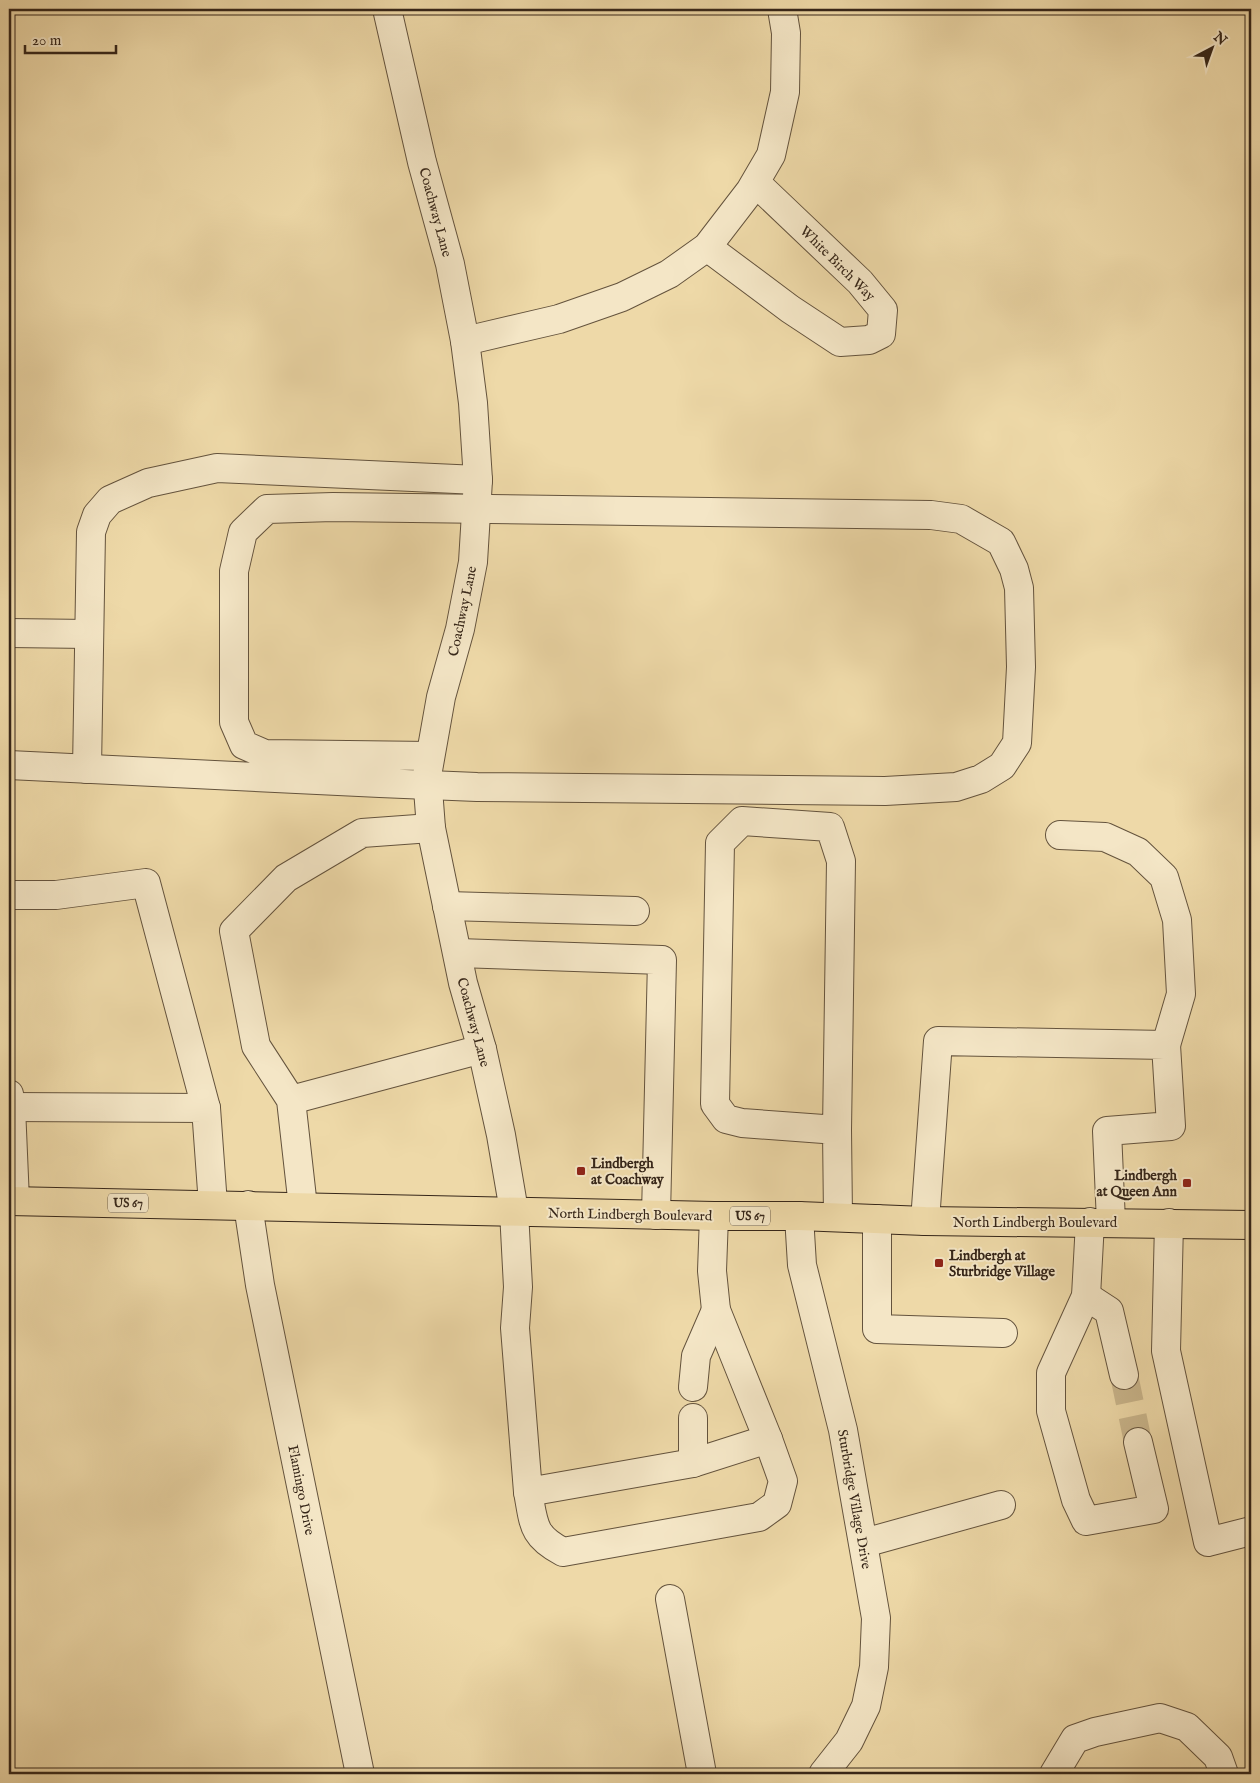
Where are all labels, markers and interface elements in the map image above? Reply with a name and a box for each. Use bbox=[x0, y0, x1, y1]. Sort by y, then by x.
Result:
scale bar bbox=[25, 22, 116, 54]
north arrow bbox=[1188, 22, 1238, 72]
text: N bbox=[1209, 28, 1230, 50]
text: 20 m bbox=[32, 31, 62, 50]
street label: Coachway Lane bbox=[414, 166, 456, 259]
street label: White Birch Way bbox=[796, 222, 879, 305]
street label: Coachway Lane bbox=[445, 564, 481, 658]
street label: Coachway Lane bbox=[452, 976, 494, 1069]
place label: Lindbergh at Coachway bbox=[591, 1155, 665, 1189]
marker: Lindbergh at Coachway bbox=[575, 1165, 587, 1177]
place label: Lindbergh at Queen Ann bbox=[1097, 1167, 1178, 1201]
marker: Lindbergh at Queen Ann bbox=[1181, 1177, 1193, 1189]
road number: US 67 bbox=[108, 1194, 148, 1212]
street label: North Lindbergh Boulevard bbox=[548, 1205, 713, 1225]
road number: US 67 bbox=[730, 1206, 770, 1226]
street label: North Lindbergh Boulevard bbox=[953, 1214, 1118, 1232]
place label: Lindbergh at Sturbridge Village bbox=[949, 1247, 1055, 1281]
marker: Lindbergh at Sturbridge Village bbox=[933, 1257, 945, 1269]
street label: Sturbridge Village Drive bbox=[833, 1428, 875, 1571]
street label: Flamingo Drive bbox=[283, 1444, 319, 1537]

